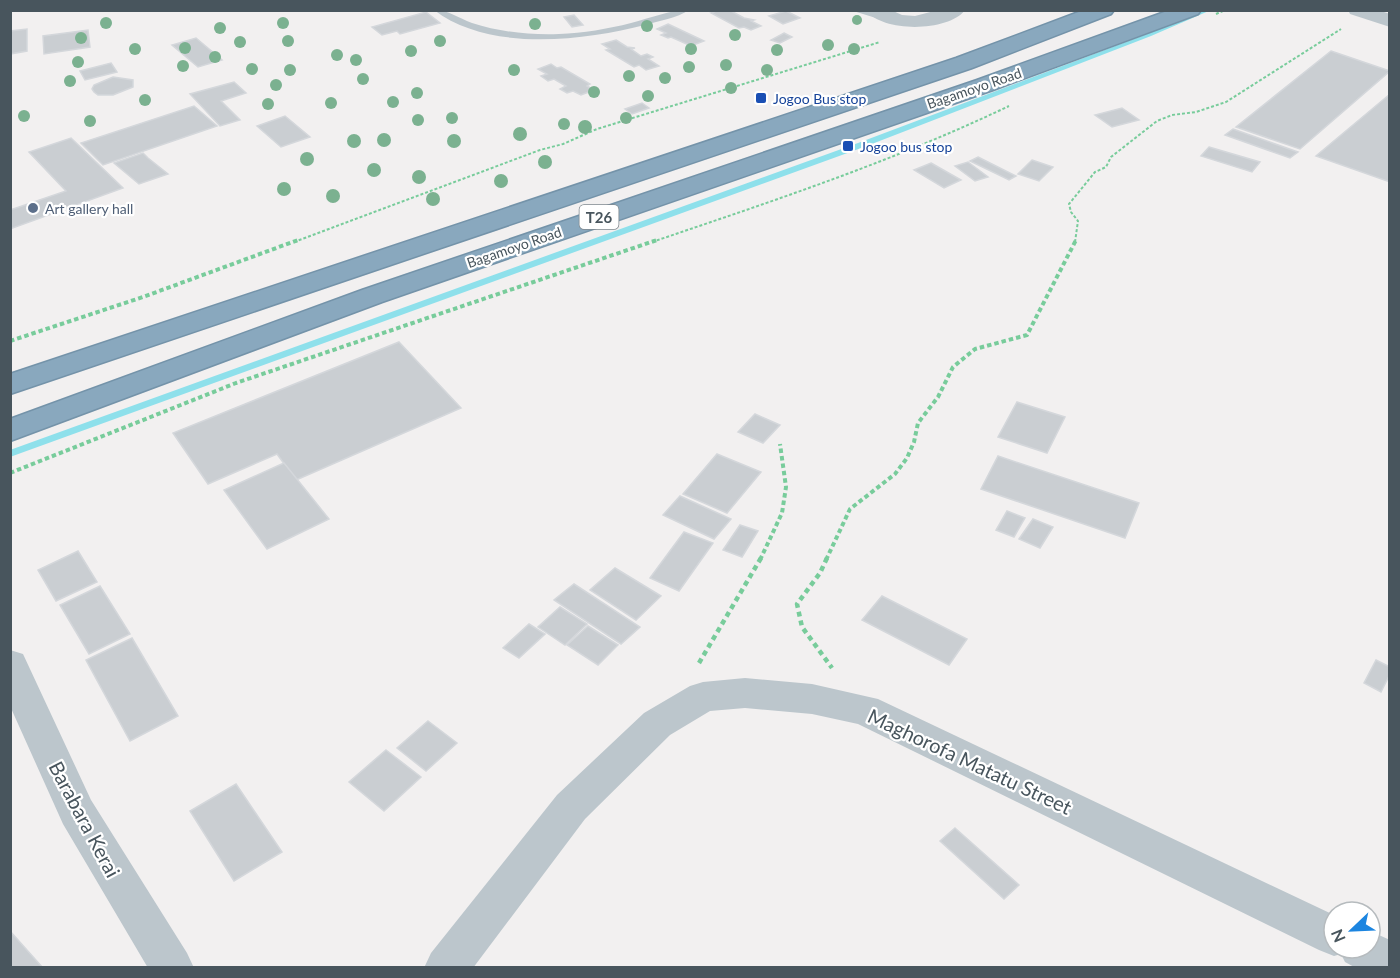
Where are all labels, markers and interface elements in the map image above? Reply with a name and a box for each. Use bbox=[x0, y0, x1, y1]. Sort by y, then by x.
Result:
street label: Bagamoyo Road bbox=[924, 64, 1024, 112]
place label: Jogoo Bus stop bbox=[773, 90, 867, 107]
marker: Jogoo Bus stop bbox=[754, 91, 768, 105]
place label: Jogoo bus stop bbox=[860, 138, 952, 155]
marker: Jogoo bus stop bbox=[841, 139, 855, 153]
place label: Art gallery hall bbox=[45, 200, 133, 217]
marker: Art gallery hall bbox=[26, 201, 40, 215]
road number: T26 bbox=[580, 205, 618, 229]
street label: Bagamoyo Road bbox=[464, 223, 564, 271]
street label: Maghorofa Matatu Street bbox=[864, 703, 1076, 819]
street label: Barabara Kerai bbox=[44, 757, 126, 881]
north arrow bbox=[1322, 900, 1382, 960]
text: N bbox=[1327, 927, 1349, 945]

